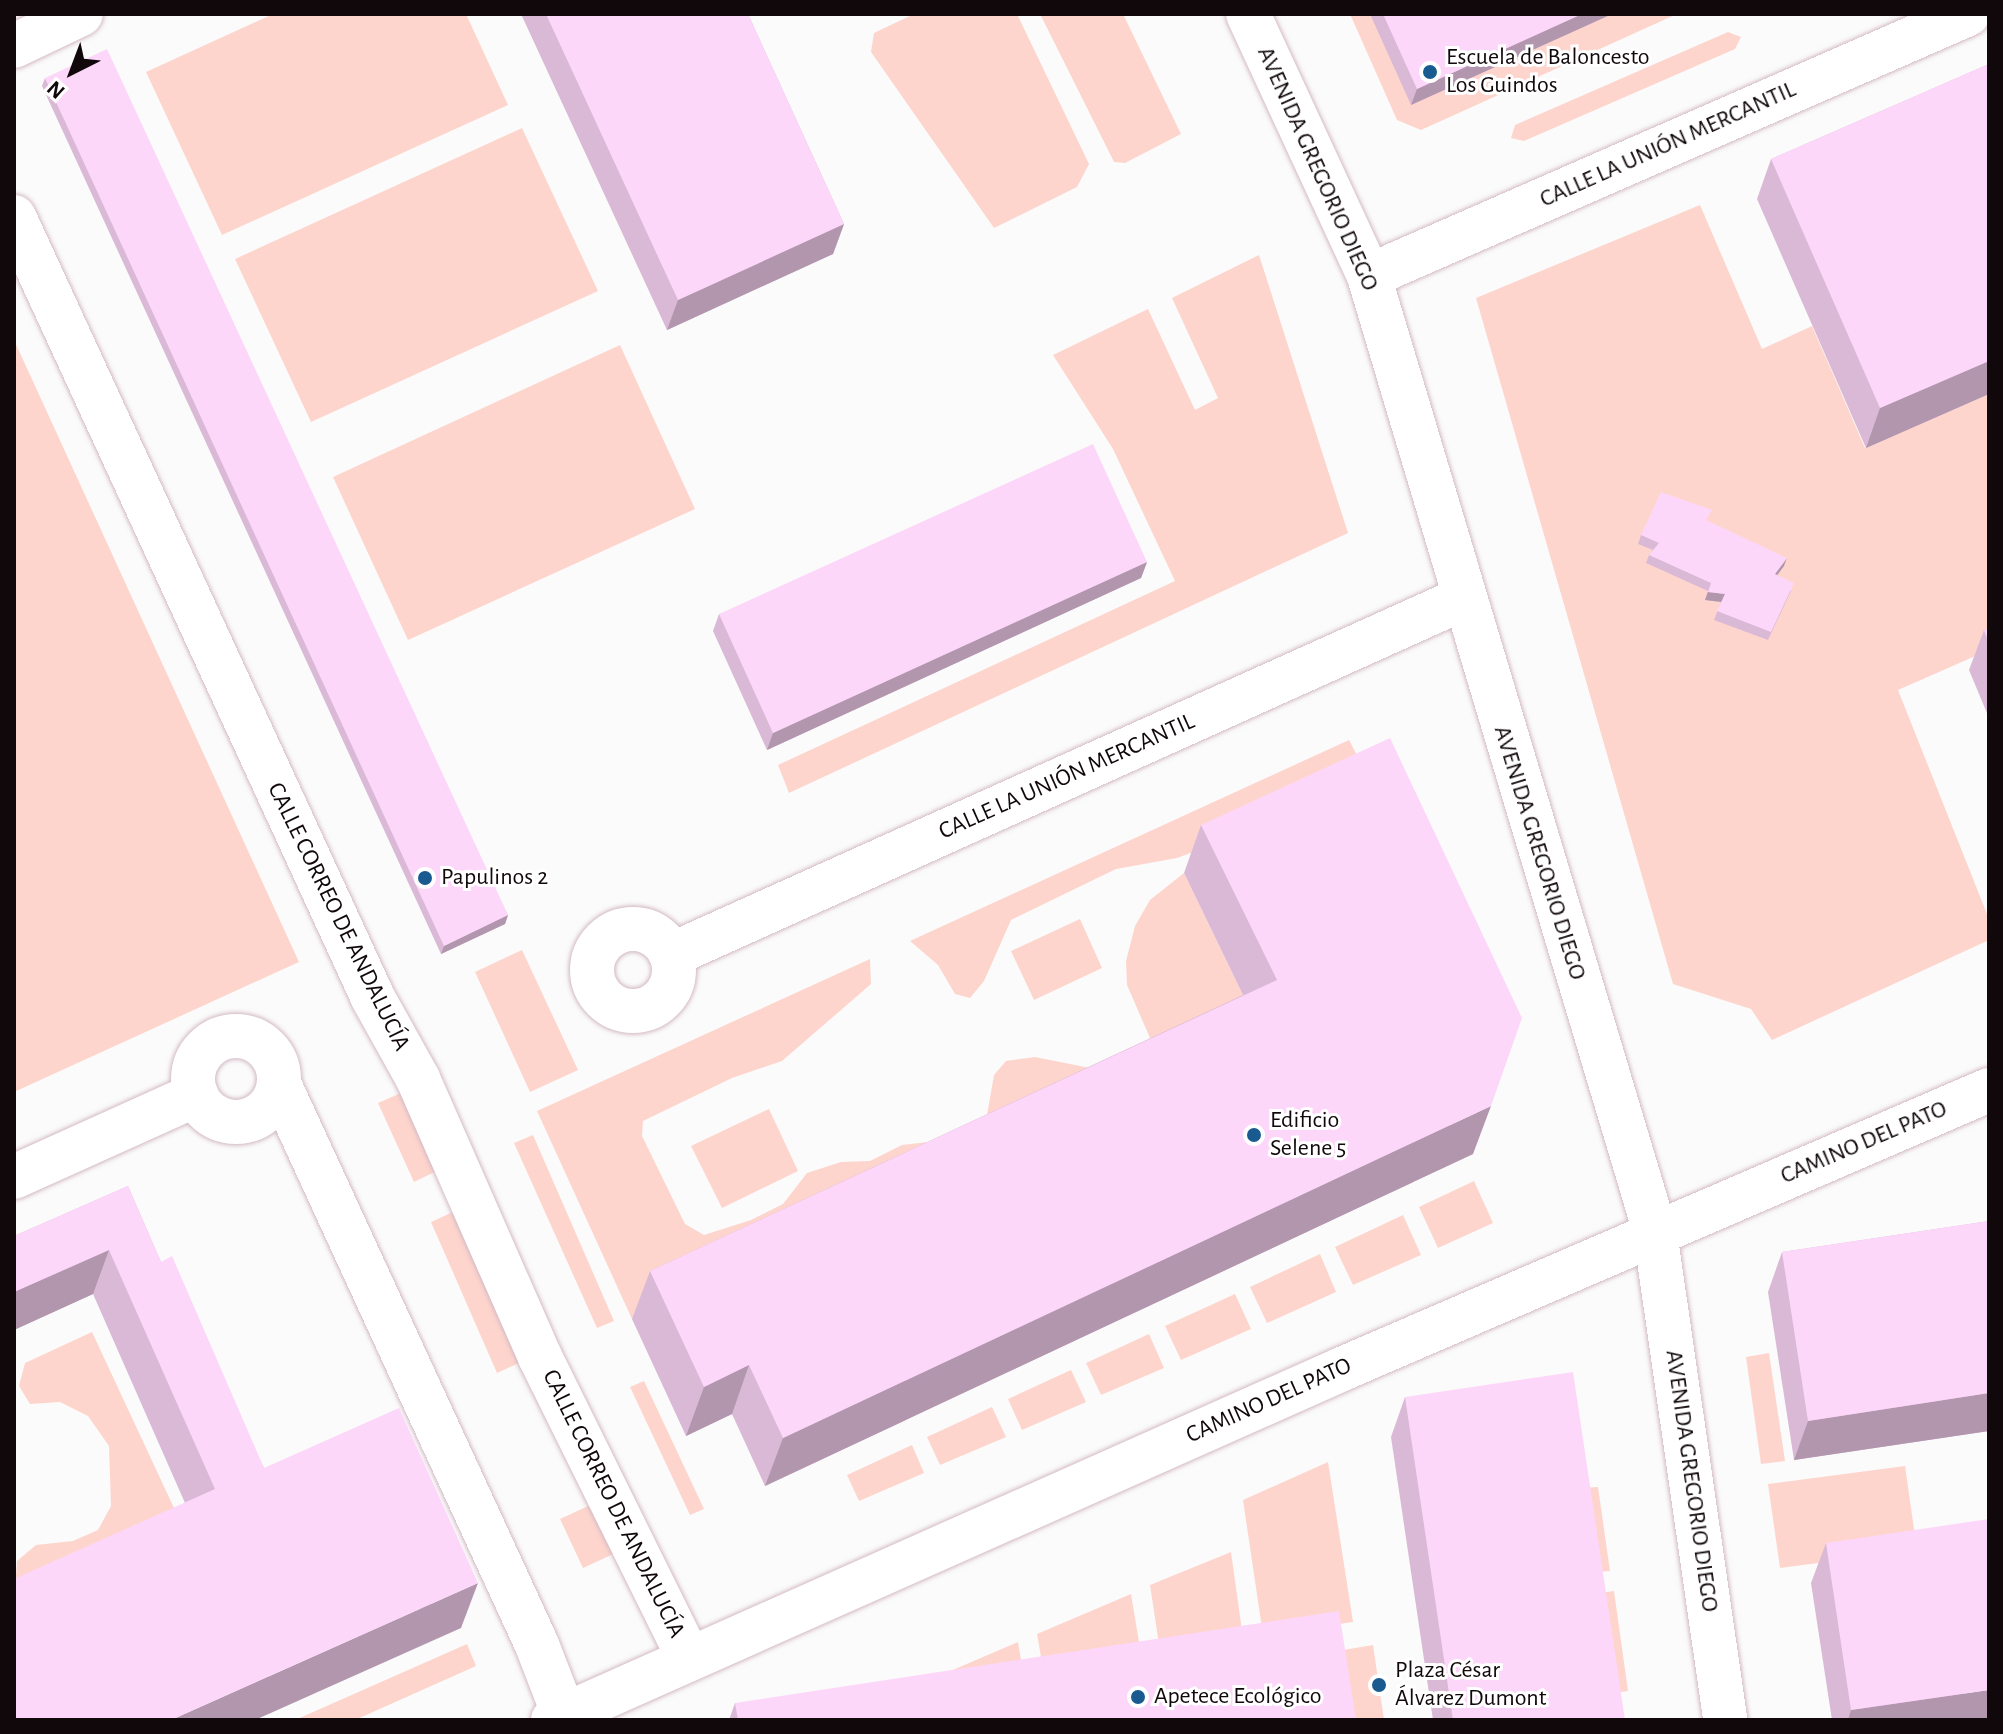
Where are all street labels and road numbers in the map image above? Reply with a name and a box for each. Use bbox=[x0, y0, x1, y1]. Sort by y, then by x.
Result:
street label: AVENIDA GREGORIO DIEGO bbox=[1250, 43, 1384, 295]
street label: CALLE LA UNIÓN MERCANTIL bbox=[1536, 76, 1800, 214]
street label: CALLE LA UNIÓN MERCANTIL bbox=[935, 708, 1199, 846]
street label: AVENIDA GREGORIO DIEGO bbox=[1487, 723, 1591, 983]
street label: CALLE CORREO DE ANDALUCÍA bbox=[260, 778, 416, 1056]
street label: CAMINO DEL PATO bbox=[1777, 1095, 1951, 1191]
street label: AVENIDA GREGORIO DIEGO bbox=[1658, 1348, 1724, 1614]
street label: CAMINO DEL PATO bbox=[1182, 1352, 1356, 1450]
street label: CALLE CORREO DE ANDALUCÍA bbox=[535, 1365, 691, 1643]

